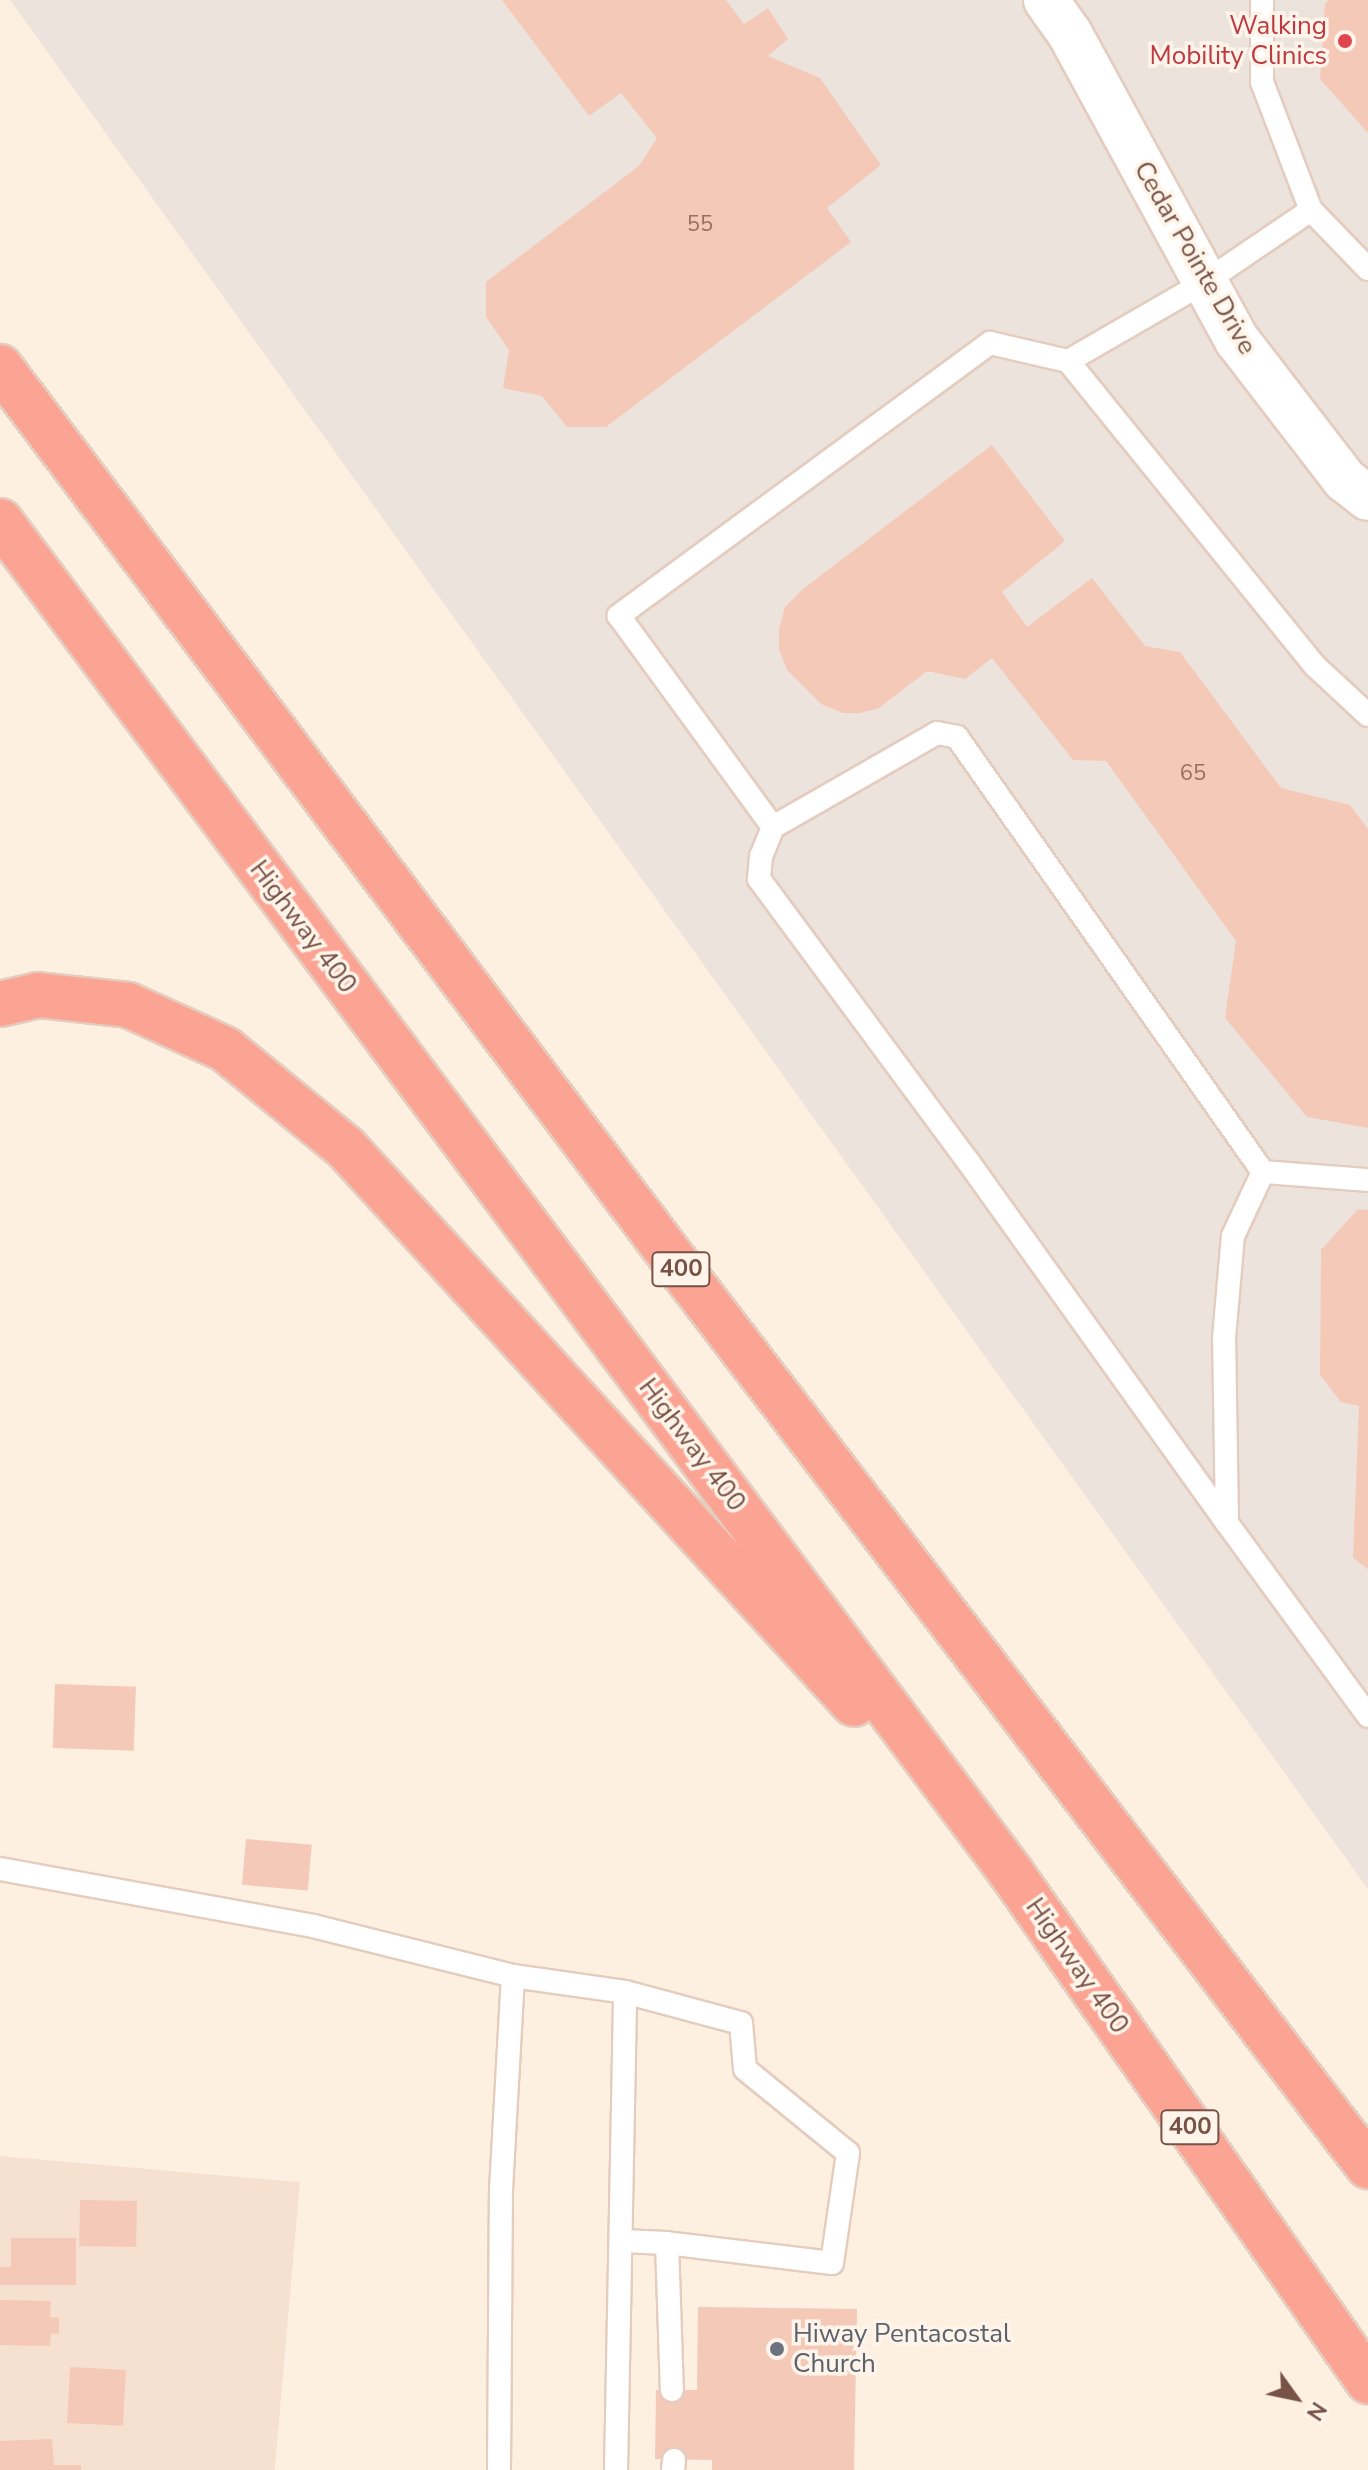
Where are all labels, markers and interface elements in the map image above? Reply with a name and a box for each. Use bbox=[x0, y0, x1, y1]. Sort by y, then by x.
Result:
place label: Walking Mobility Clinics bbox=[1150, 10, 1327, 72]
marker: Walking Mobility Clinics bbox=[1334, 30, 1356, 52]
street label: Cedar Pointe Drive bbox=[1127, 156, 1263, 360]
house number: 55 bbox=[687, 212, 713, 238]
house number: 65 bbox=[1180, 761, 1206, 787]
street label: Highway 400 bbox=[243, 855, 363, 999]
road number: 400 bbox=[651, 1249, 711, 1289]
street label: Highway 400 bbox=[632, 1373, 752, 1517]
street label: Highway 400 bbox=[1019, 1892, 1135, 2040]
road number: 400 bbox=[1160, 2107, 1220, 2147]
place label: Hiway Pentacostal Church bbox=[793, 2318, 1011, 2380]
marker: Hiway Pentacostal Church bbox=[768, 2340, 786, 2358]
north arrow bbox=[1256, 2358, 1336, 2438]
text: N bbox=[1299, 2396, 1333, 2426]

